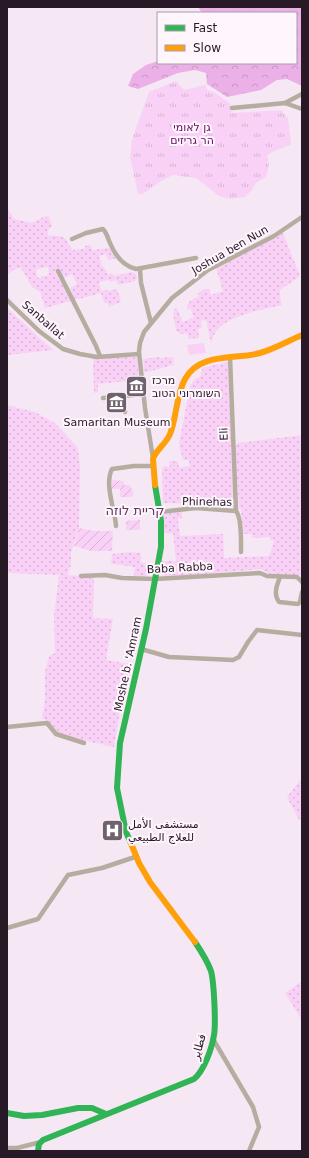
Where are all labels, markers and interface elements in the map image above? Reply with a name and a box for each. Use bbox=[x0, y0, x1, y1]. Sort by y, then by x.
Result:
legend bbox=[157, 12, 297, 64]
text: Fast bbox=[193, 21, 217, 35]
text: Slow bbox=[193, 41, 221, 55]
park label: גן לאומי הר גריזים bbox=[170, 121, 214, 147]
street label: Joshua ben Nun bbox=[189, 223, 271, 278]
street label: Sanballat bbox=[19, 298, 67, 342]
museum icon: מרכז השומרוני הטוב bbox=[123, 373, 149, 399]
place label: מרכז השומרוני הטוב bbox=[152, 374, 221, 400]
museum icon: Samaritan Museum bbox=[104, 389, 130, 415]
place label: Samaritan Museum bbox=[64, 416, 170, 429]
street label: Eli bbox=[217, 427, 231, 441]
street label: Phinehas bbox=[182, 495, 232, 509]
district label: קריית לוזה bbox=[106, 503, 164, 518]
street label: Baba Rabba bbox=[147, 560, 213, 576]
street label: Moshe b. 'Amram bbox=[112, 615, 144, 713]
hospital icon: مستشفى الأمل للعلاج الطبيعي bbox=[100, 817, 126, 843]
place label: مستشفى الأمل للعلاج الطبيعي bbox=[128, 817, 199, 844]
street label: فطاير bbox=[189, 1032, 209, 1063]

